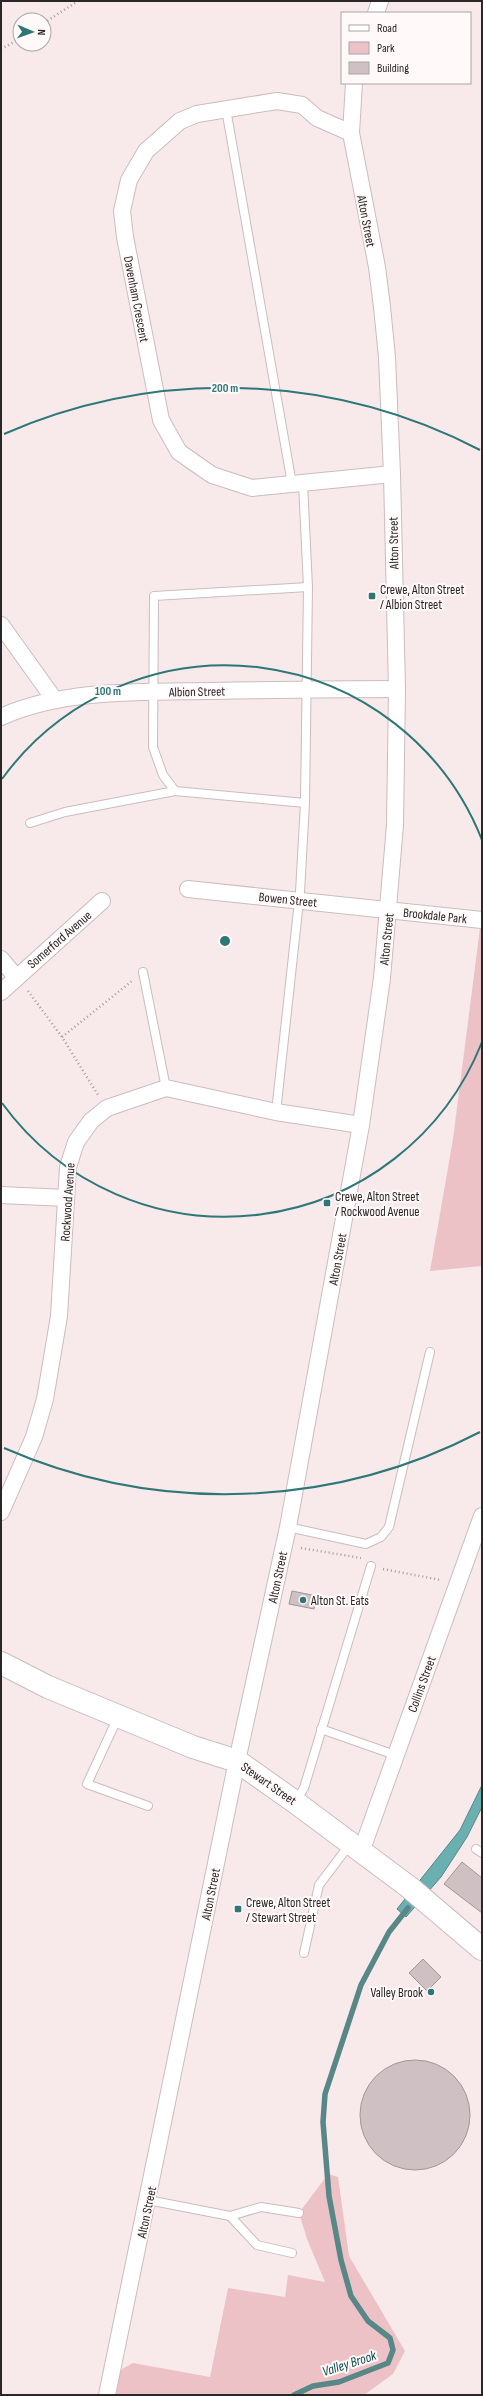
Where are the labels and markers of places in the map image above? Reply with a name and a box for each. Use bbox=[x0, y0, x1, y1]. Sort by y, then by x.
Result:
place label: Crewe, Alton Street / Albion Street bbox=[380, 582, 464, 613]
marker: Crewe, Alton Street / Albion Street bbox=[367, 591, 377, 601]
centre of rings bbox=[218, 934, 232, 948]
place label: Crewe, Alton Street / Rockwood Avenue bbox=[335, 1189, 420, 1220]
marker: Crewe, Alton Street / Rockwood Avenue bbox=[322, 1198, 332, 1208]
place label: Alton St. Eats bbox=[310, 1593, 369, 1609]
marker: Alton St. Eats bbox=[298, 1595, 308, 1605]
place label: Crewe, Alton Street / Stewart Street bbox=[246, 1895, 330, 1926]
marker: Crewe, Alton Street / Stewart Street bbox=[233, 1904, 243, 1914]
place label: Valley Brook bbox=[370, 1985, 423, 2001]
marker: Valley Brook bbox=[426, 1987, 436, 1997]

